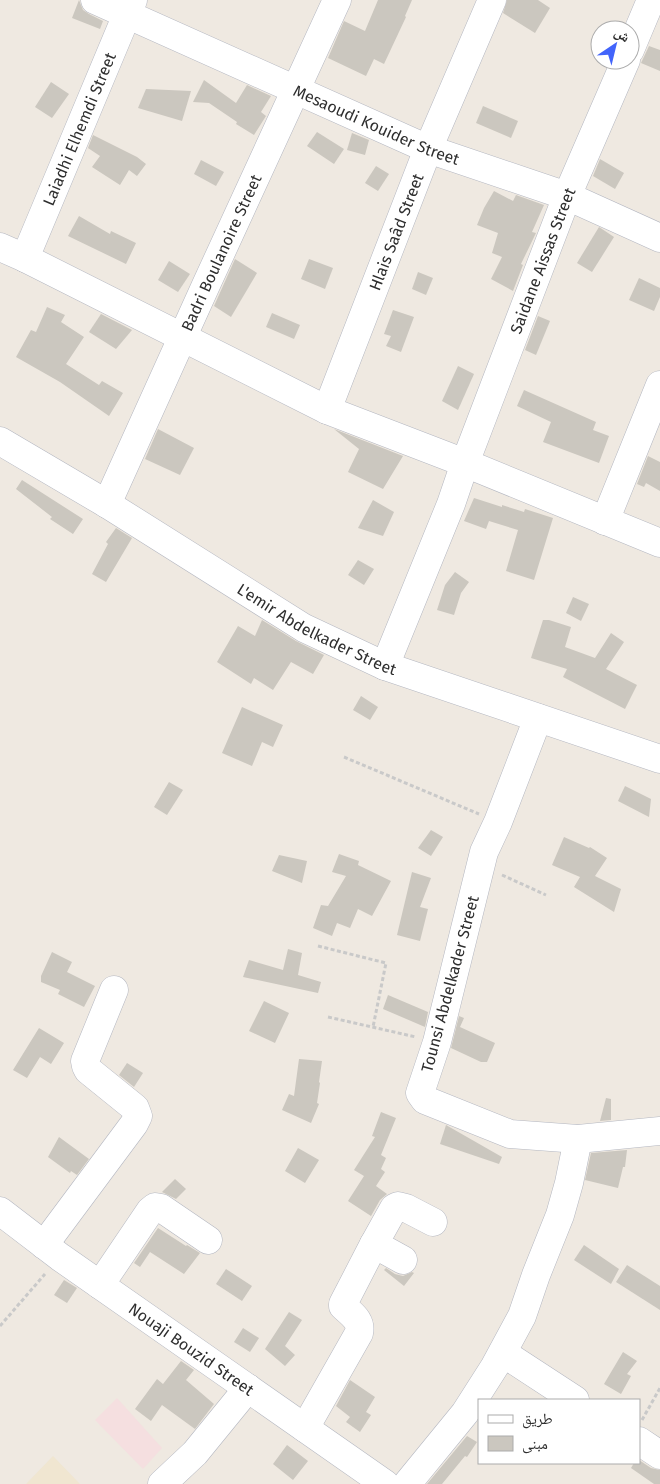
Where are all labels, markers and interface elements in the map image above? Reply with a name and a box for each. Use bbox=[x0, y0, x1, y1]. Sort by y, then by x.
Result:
north arrow bbox=[590, 20, 640, 70]
text: ش bbox=[611, 24, 633, 46]
street label: Laiadhi Elhemdi Street bbox=[39, 49, 120, 208]
street label: Mesaoudi Kouider Street bbox=[291, 81, 462, 169]
street label: Hlais Saâd Street bbox=[365, 170, 427, 293]
street label: Badri Boulanoire Street bbox=[177, 171, 265, 334]
street label: Saidane Aissas Street bbox=[506, 184, 579, 336]
street label: L'emir Abdelkader Street bbox=[234, 579, 399, 679]
street label: Tounsi Abdelkader Street bbox=[417, 893, 483, 1074]
street label: Nouaji Bouzid Street bbox=[125, 1299, 258, 1399]
legend bbox=[478, 1399, 640, 1464]
text: طريق bbox=[522, 1410, 553, 1429]
text: مبنى bbox=[522, 1435, 548, 1454]

